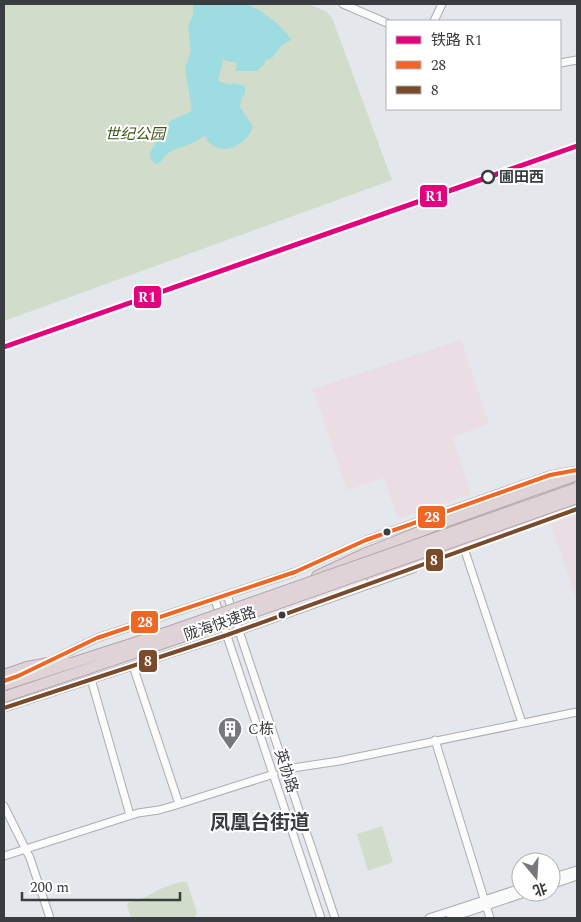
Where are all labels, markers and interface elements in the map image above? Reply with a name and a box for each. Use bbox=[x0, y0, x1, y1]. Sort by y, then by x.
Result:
legend bbox=[386, 20, 561, 110]
text: 铁路 R1 bbox=[431, 29, 482, 52]
text: 28 bbox=[431, 54, 446, 77]
text: 8 bbox=[431, 79, 439, 102]
park label: 世纪公园 bbox=[105, 123, 167, 146]
place label: 圃田西 bbox=[499, 166, 544, 189]
marker: 圃田西 bbox=[481, 170, 495, 184]
line badge: R1 bbox=[419, 184, 448, 208]
text: R1 bbox=[425, 186, 443, 207]
line badge: R1 bbox=[133, 285, 162, 309]
text: R1 bbox=[138, 287, 156, 308]
line badge: 28 bbox=[417, 505, 446, 529]
text: 28 bbox=[424, 507, 440, 528]
unlabelled marker bbox=[382, 527, 392, 537]
line badge: 8 bbox=[425, 548, 444, 572]
text: 8 bbox=[430, 550, 438, 571]
street label: 陇海快速路 bbox=[181, 601, 259, 647]
line badge: 28 bbox=[130, 610, 159, 634]
unlabelled marker bbox=[277, 610, 287, 620]
text: 28 bbox=[137, 612, 153, 633]
line badge: 8 bbox=[138, 649, 158, 673]
text: 8 bbox=[144, 651, 152, 672]
building icon: C栋 bbox=[217, 716, 243, 750]
place label: C栋 bbox=[248, 718, 274, 741]
street label: 英协路 bbox=[268, 746, 304, 796]
district label: 凤凰台街道 bbox=[210, 808, 310, 838]
north arrow bbox=[511, 852, 561, 902]
scale bar bbox=[22, 870, 180, 902]
text: 200 m bbox=[30, 876, 69, 899]
text: 北 bbox=[530, 877, 550, 901]

